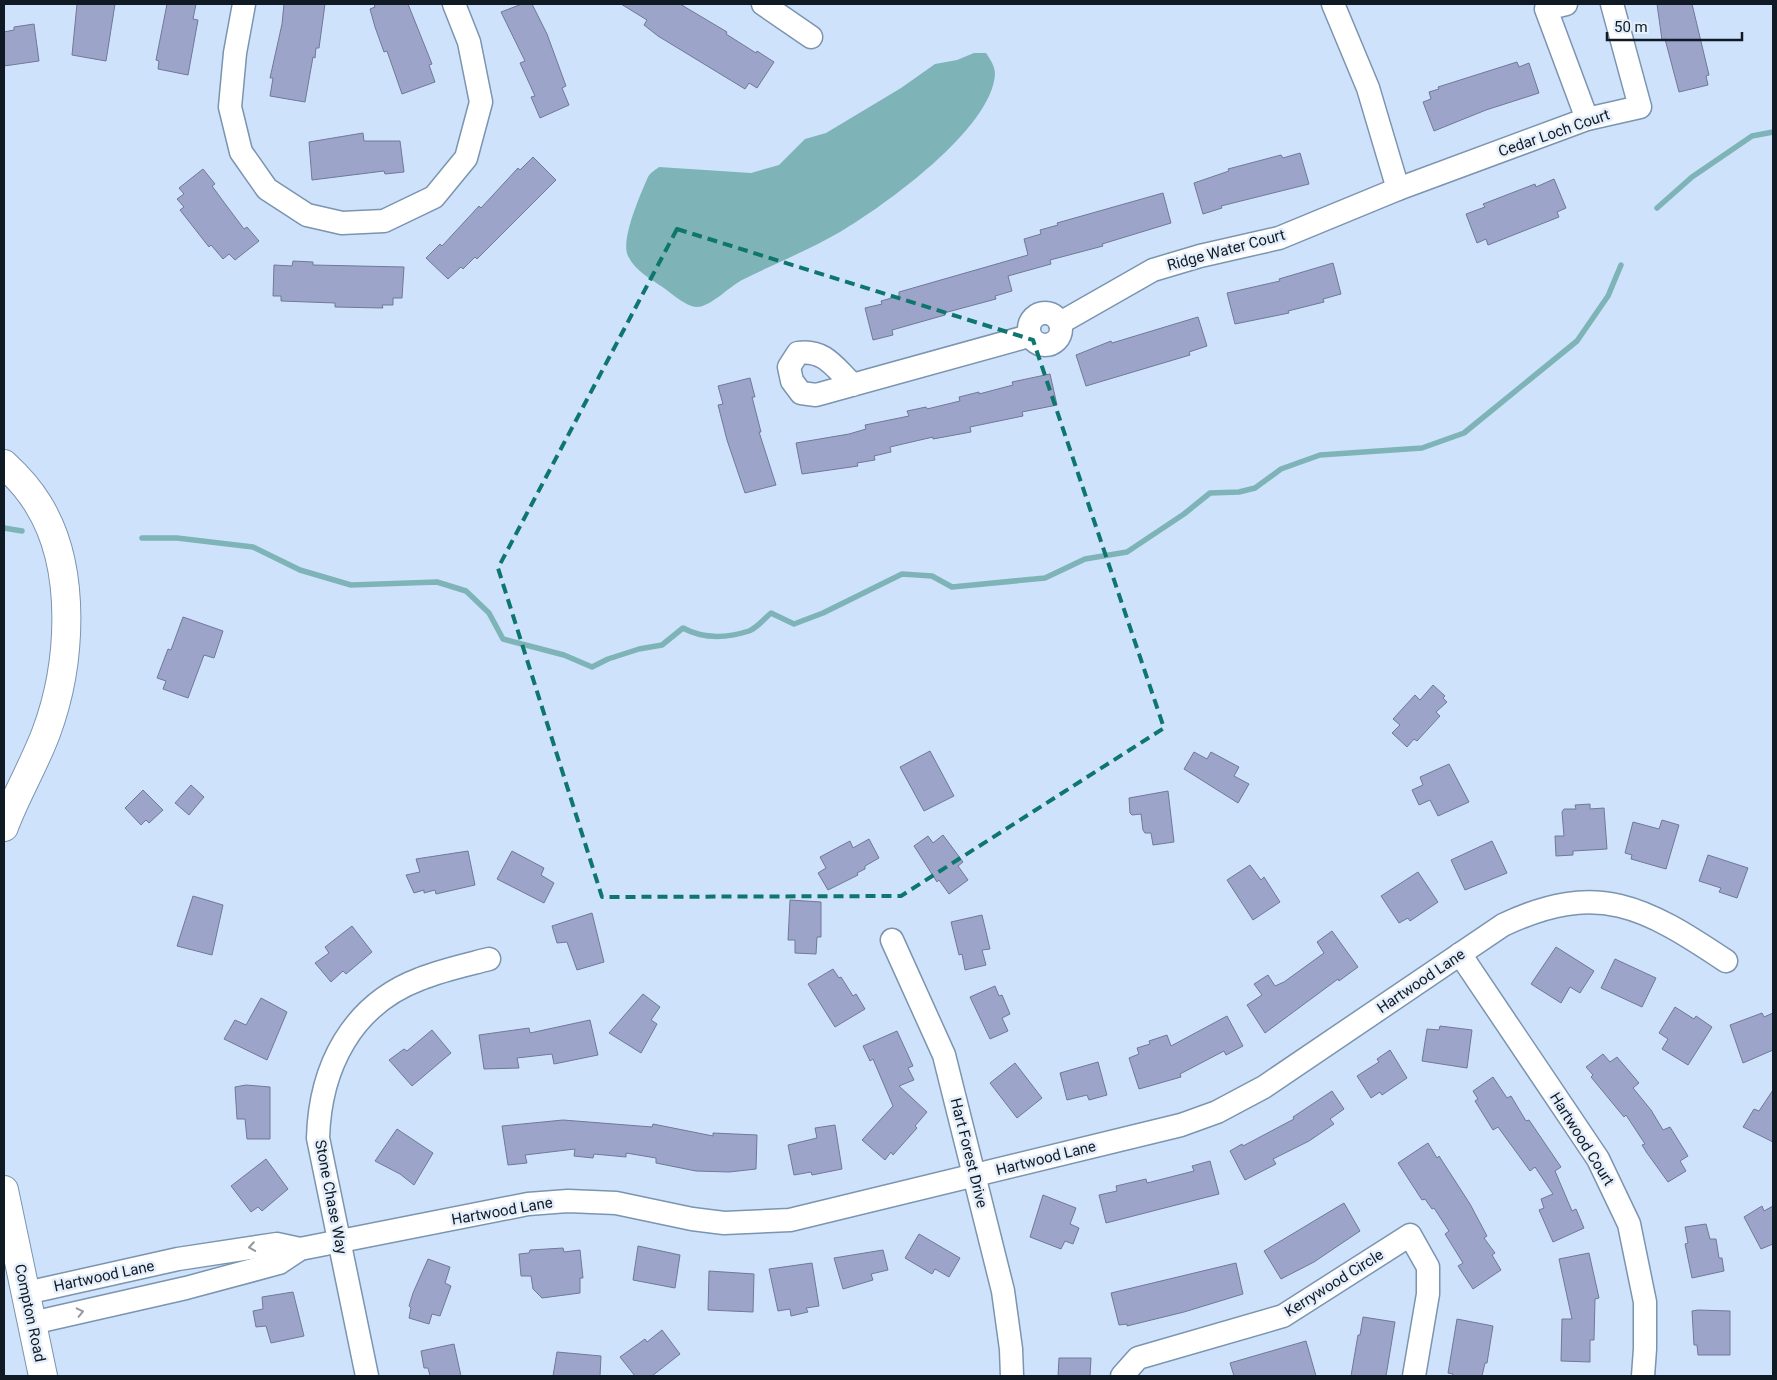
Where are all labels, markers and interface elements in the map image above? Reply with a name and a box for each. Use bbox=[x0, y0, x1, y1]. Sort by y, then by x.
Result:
scale bar bbox=[1607, 10, 1742, 42]
text: 50 m bbox=[1614, 18, 1648, 36]
street label: Cedar Loch Court bbox=[1496, 105, 1612, 160]
street label: Ridge Water Court bbox=[1165, 226, 1287, 274]
street label: Hartwood Lane bbox=[1374, 945, 1468, 1017]
street label: Hartwood Court bbox=[1546, 1089, 1618, 1189]
street label: Hart Forest Drive bbox=[947, 1096, 991, 1210]
street label: Hartwood Lane bbox=[994, 1137, 1098, 1179]
street label: Stone Chase Way bbox=[311, 1138, 351, 1256]
street label: Hartwood Lane bbox=[450, 1193, 554, 1229]
one-way arrow bbox=[248, 1242, 256, 1252]
street label: Kerrywood Circle bbox=[1281, 1245, 1387, 1321]
street label: Hartwood Lane bbox=[52, 1257, 156, 1295]
street label: Compton Road bbox=[11, 1262, 49, 1364]
one-way arrow bbox=[75, 1307, 84, 1318]

